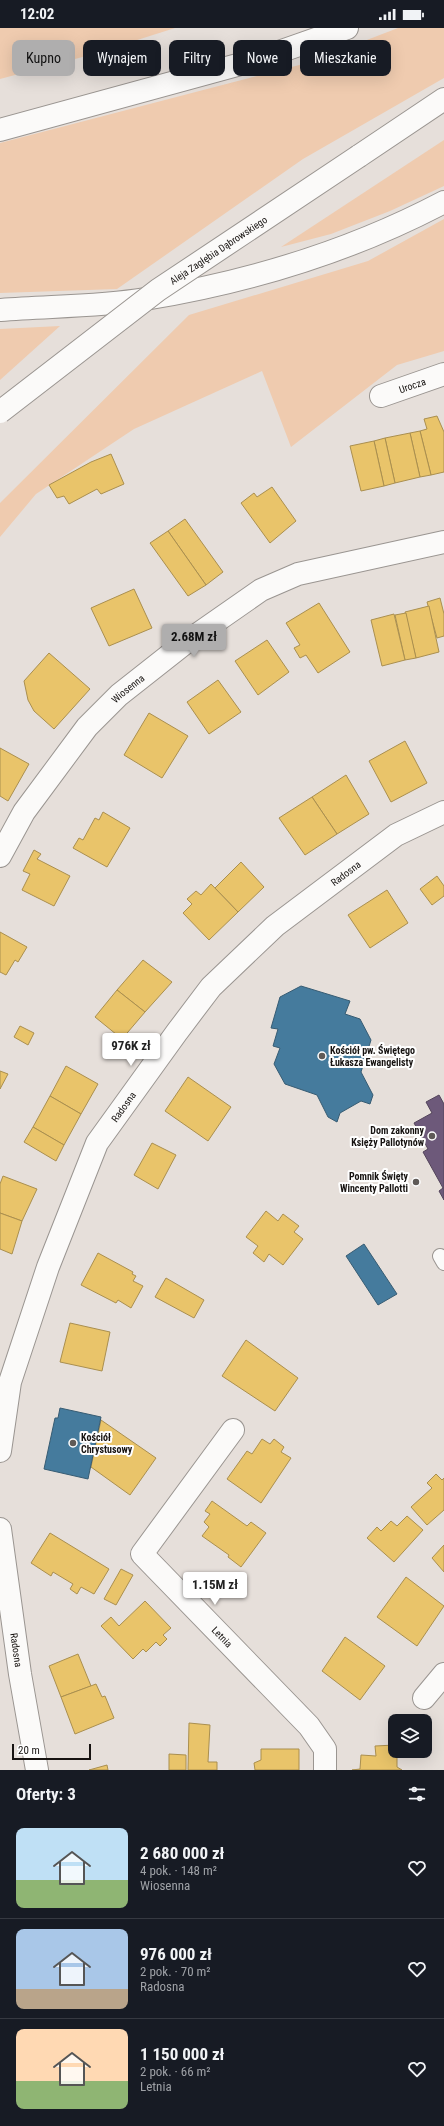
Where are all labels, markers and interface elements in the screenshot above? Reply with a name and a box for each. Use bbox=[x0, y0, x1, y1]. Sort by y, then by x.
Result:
text: 12:02 bbox=[20, 5, 54, 23]
chip: Kupno bbox=[12, 40, 75, 76]
chip: Wynajem bbox=[83, 40, 161, 76]
chip: Filtry bbox=[169, 40, 225, 76]
chip: Nowe bbox=[233, 40, 292, 76]
chip: Mieszkanie bbox=[300, 40, 391, 76]
street label: Aleja Zagłębia Dąbrowskiego bbox=[168, 214, 269, 287]
street label: Urocza bbox=[398, 376, 427, 395]
pin: 2.68M zł bbox=[153, 624, 235, 658]
text: 2.68M zł bbox=[171, 629, 217, 644]
street label: Wiosenna bbox=[109, 672, 147, 705]
street label: Radosna bbox=[329, 859, 363, 888]
pin: 976K zł bbox=[94, 1033, 168, 1067]
text: 976K zł bbox=[111, 1038, 151, 1053]
place label: Kościół pw. Świętego Łukasza Ewangelisty bbox=[330, 1044, 415, 1068]
marker: Kościół pw. Świętego Łukasza Ewangelisty bbox=[317, 1051, 327, 1061]
street label: Radosna bbox=[109, 1090, 138, 1124]
place label: Dom zakonny Księży Pallotynów bbox=[351, 1125, 425, 1148]
marker: Dom zakonny Księży Pallotynów bbox=[427, 1131, 437, 1141]
place label: Pomnik Święty Wincenty Pallotti bbox=[340, 1170, 409, 1194]
marker: Pomnik Święty Wincenty Pallotti bbox=[411, 1177, 421, 1187]
place label: Kościół Chrystusowy bbox=[81, 1432, 133, 1455]
marker: Kościół Chrystusowy bbox=[68, 1438, 78, 1448]
pin: 1.15M zł bbox=[174, 1572, 256, 1606]
text: 1.15M zł bbox=[192, 1577, 238, 1592]
street label: Letnia bbox=[209, 1624, 234, 1650]
street label: Radosna bbox=[8, 1632, 24, 1668]
map controls bbox=[388, 1714, 432, 1758]
button: layers bbox=[388, 1714, 432, 1758]
scale bar bbox=[12, 1742, 91, 1761]
text: 20 m bbox=[18, 1744, 40, 1757]
icon: filters bbox=[406, 1783, 428, 1805]
text: Oferty: 3 bbox=[16, 1784, 76, 1804]
text: 2 680 000 zł bbox=[140, 1843, 224, 1863]
icon: home bbox=[48, 1844, 96, 1892]
icon: heart bbox=[406, 1857, 428, 1879]
text: 4 pok. · 148 m² bbox=[140, 1863, 217, 1878]
text: Wiosenna bbox=[140, 1878, 190, 1893]
text: 976 000 zł bbox=[140, 1944, 212, 1964]
icon: home bbox=[48, 1945, 96, 1993]
icon: heart bbox=[406, 1958, 428, 1980]
text: 2 pok. · 70 m² bbox=[140, 1964, 211, 1979]
text: Radosna bbox=[140, 1979, 185, 1994]
text: 1 150 000 zł bbox=[140, 2044, 224, 2064]
icon: home bbox=[48, 2045, 96, 2093]
icon: heart bbox=[406, 2058, 428, 2080]
text: 2 pok. · 66 m² bbox=[140, 2064, 211, 2079]
text: Letnia bbox=[140, 2079, 172, 2094]

